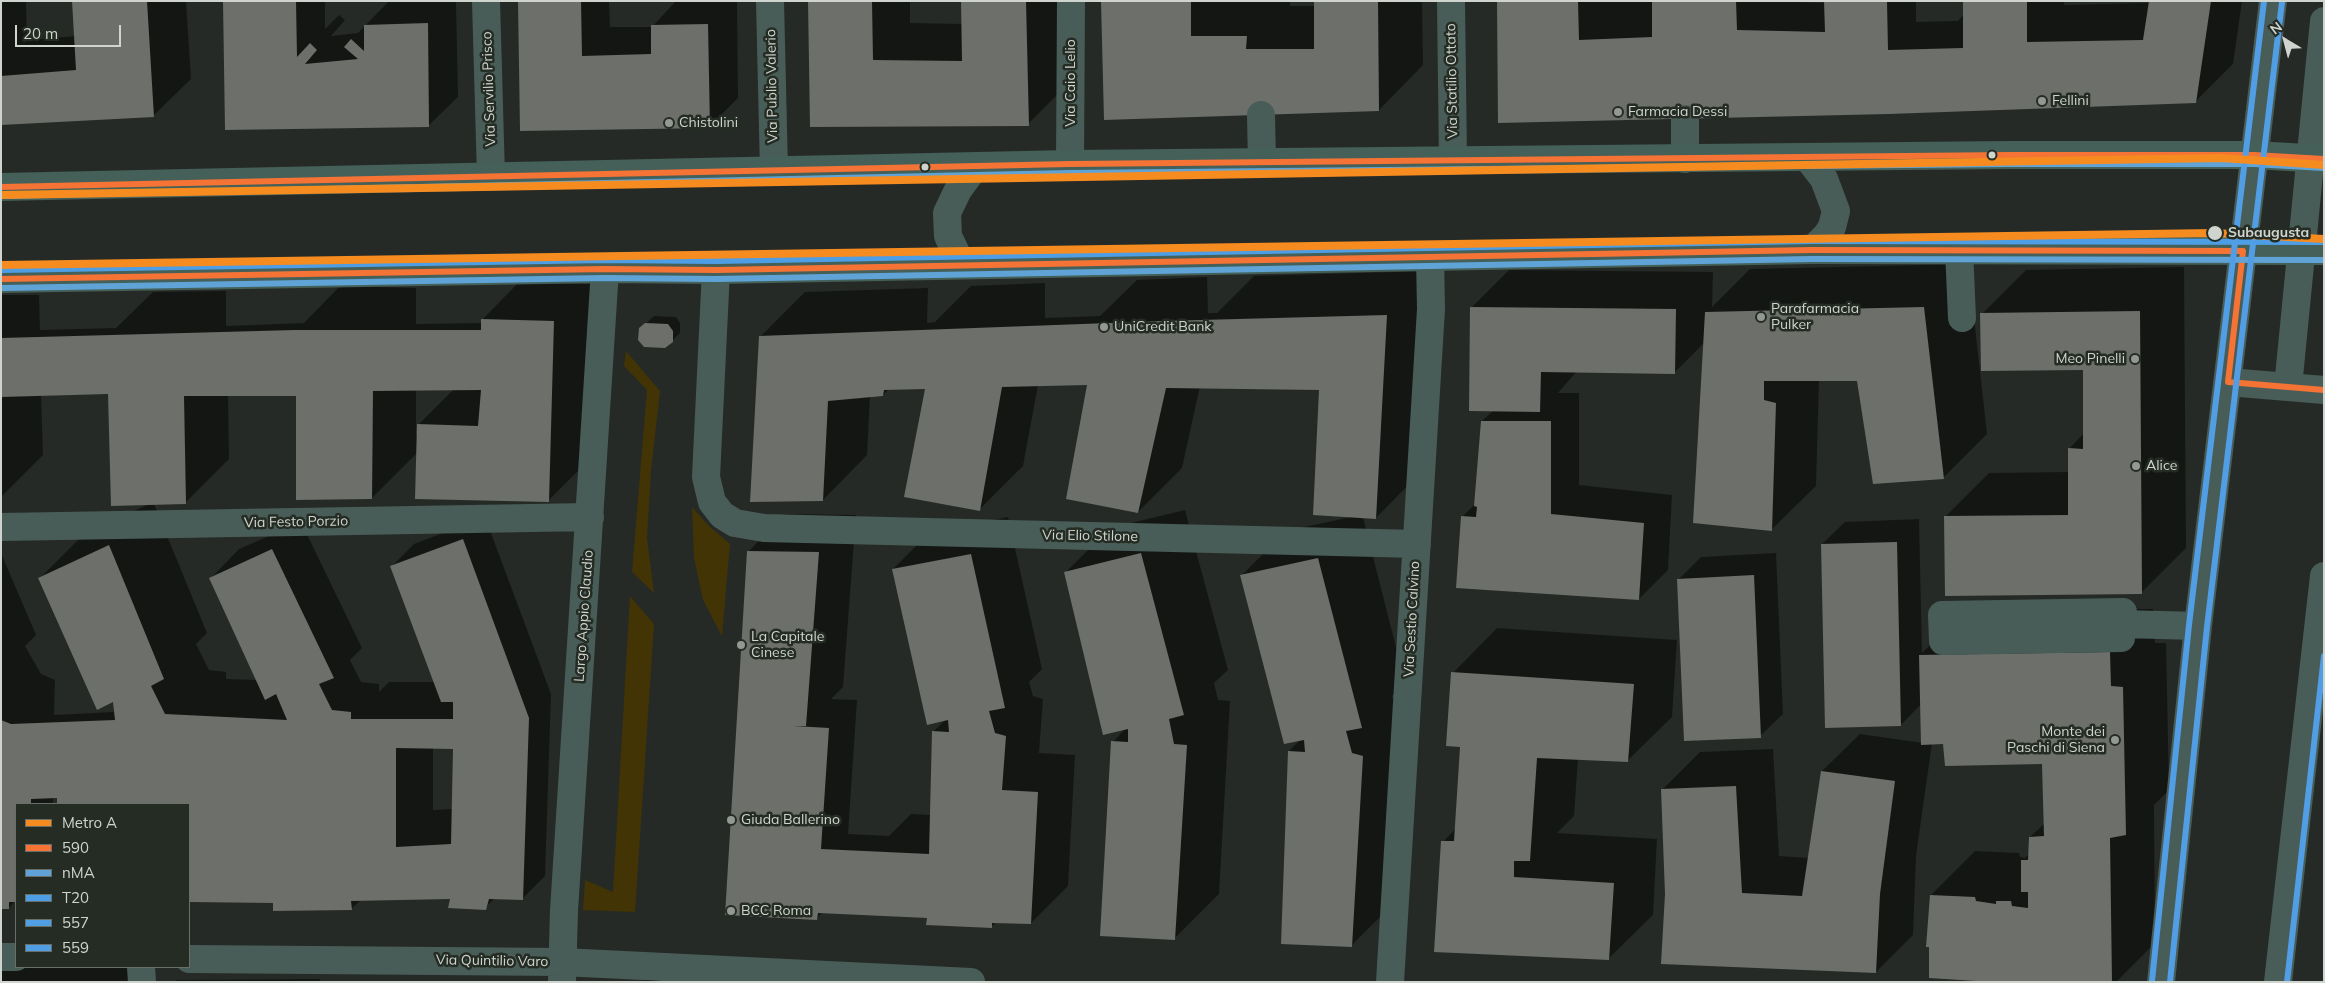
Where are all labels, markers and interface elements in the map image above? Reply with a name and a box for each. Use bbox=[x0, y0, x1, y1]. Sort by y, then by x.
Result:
scale bar bbox=[18, 15, 124, 47]
north arrow bbox=[2260, 15, 2310, 65]
text: N bbox=[2266, 18, 2286, 38]
street label: Via Statilio Ottato bbox=[1443, 23, 1461, 139]
text: 20 m bbox=[23, 24, 58, 43]
street label: Via Publio Valerio bbox=[763, 29, 781, 143]
street label: Via Servilio Prisco bbox=[479, 31, 499, 147]
street label: Via Caio Lelio bbox=[1063, 39, 1079, 127]
place label: Fellini bbox=[2052, 93, 2089, 109]
marker: Fellini bbox=[2036, 95, 2048, 107]
place label: Farmacia Dessi bbox=[1628, 104, 1727, 120]
marker: Farmacia Dessi bbox=[1612, 106, 1624, 118]
place label: Chistolini bbox=[679, 115, 738, 131]
marker: Chistolini bbox=[663, 117, 675, 129]
unlabelled marker bbox=[1987, 150, 1997, 160]
unlabelled marker bbox=[920, 162, 930, 172]
marker: Subaugusta bbox=[2206, 224, 2224, 242]
place label: Subaugusta bbox=[2228, 225, 2309, 241]
place label: Parafarmacia Pulker bbox=[1771, 301, 1859, 334]
marker: Parafarmacia Pulker bbox=[1755, 311, 1767, 323]
place label: UniCredit Bank bbox=[1114, 319, 1212, 335]
marker: UniCredit Bank bbox=[1098, 321, 1110, 333]
place label: Meo Pinelli bbox=[2055, 351, 2125, 367]
marker: Meo Pinelli bbox=[2129, 353, 2141, 365]
place label: Alice bbox=[2146, 458, 2177, 474]
marker: Alice bbox=[2130, 460, 2142, 472]
street label: Via Festo Porzio bbox=[244, 513, 348, 531]
street label: Via Elio Stilone bbox=[1042, 527, 1138, 545]
street label: Largo Appio Claudio bbox=[571, 549, 597, 683]
street label: Via Sestio Calvino bbox=[1401, 560, 1423, 678]
place label: La Capitale Cinese bbox=[751, 629, 824, 662]
marker: La Capitale Cinese bbox=[735, 639, 747, 651]
place label: Monte dei Paschi di Siena bbox=[2007, 724, 2105, 756]
marker: Monte dei Paschi di Siena bbox=[2109, 734, 2121, 746]
legend bbox=[15, 803, 190, 968]
place label: Giuda Ballerino bbox=[741, 812, 840, 828]
text: Metro A bbox=[62, 813, 117, 832]
marker: Giuda Ballerino bbox=[725, 814, 737, 826]
text: 590 bbox=[62, 838, 89, 857]
text: nMA bbox=[62, 863, 95, 882]
text: T20 bbox=[62, 888, 89, 907]
place label: BCC Roma bbox=[741, 903, 811, 919]
marker: BCC Roma bbox=[725, 905, 737, 917]
text: 557 bbox=[62, 913, 89, 932]
text: 559 bbox=[62, 938, 89, 957]
street label: Via Quintilio Varo bbox=[436, 952, 548, 970]

